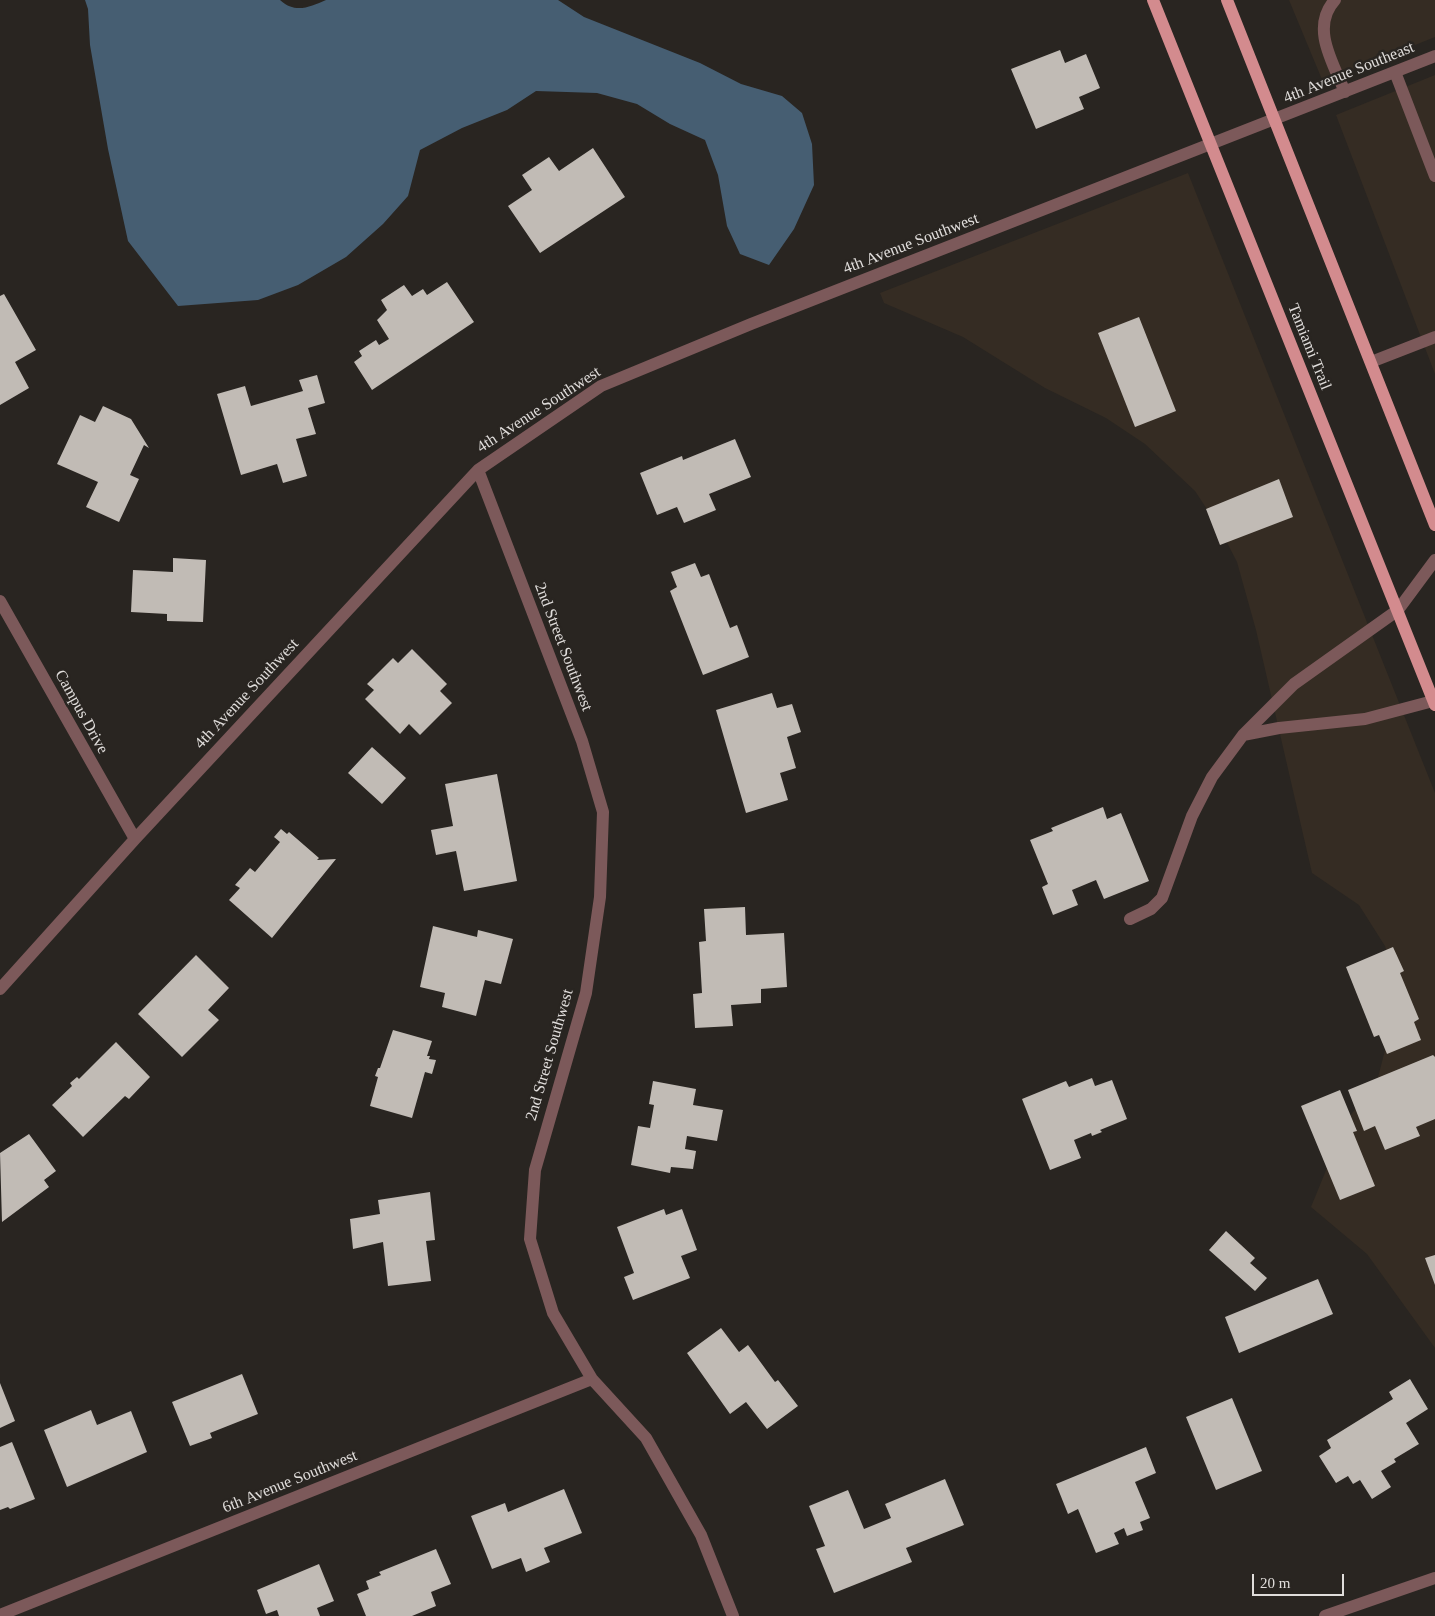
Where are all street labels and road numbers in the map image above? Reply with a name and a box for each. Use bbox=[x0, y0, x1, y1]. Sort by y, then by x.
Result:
street label: 4th Avenue Southeast bbox=[1281, 38, 1417, 108]
street label: 4th Avenue Southwest bbox=[840, 209, 982, 279]
street label: Tamiami Trail bbox=[1283, 301, 1335, 393]
street label: 4th Avenue Southwest bbox=[474, 363, 604, 457]
street label: 2nd Street Southwest bbox=[530, 580, 596, 714]
street label: 4th Avenue Southwest bbox=[191, 635, 303, 753]
street label: Campus Drive bbox=[50, 667, 112, 757]
street label: 2nd Street Southwest bbox=[522, 987, 578, 1123]
street label: 6th Avenue Southwest bbox=[220, 1446, 360, 1518]

